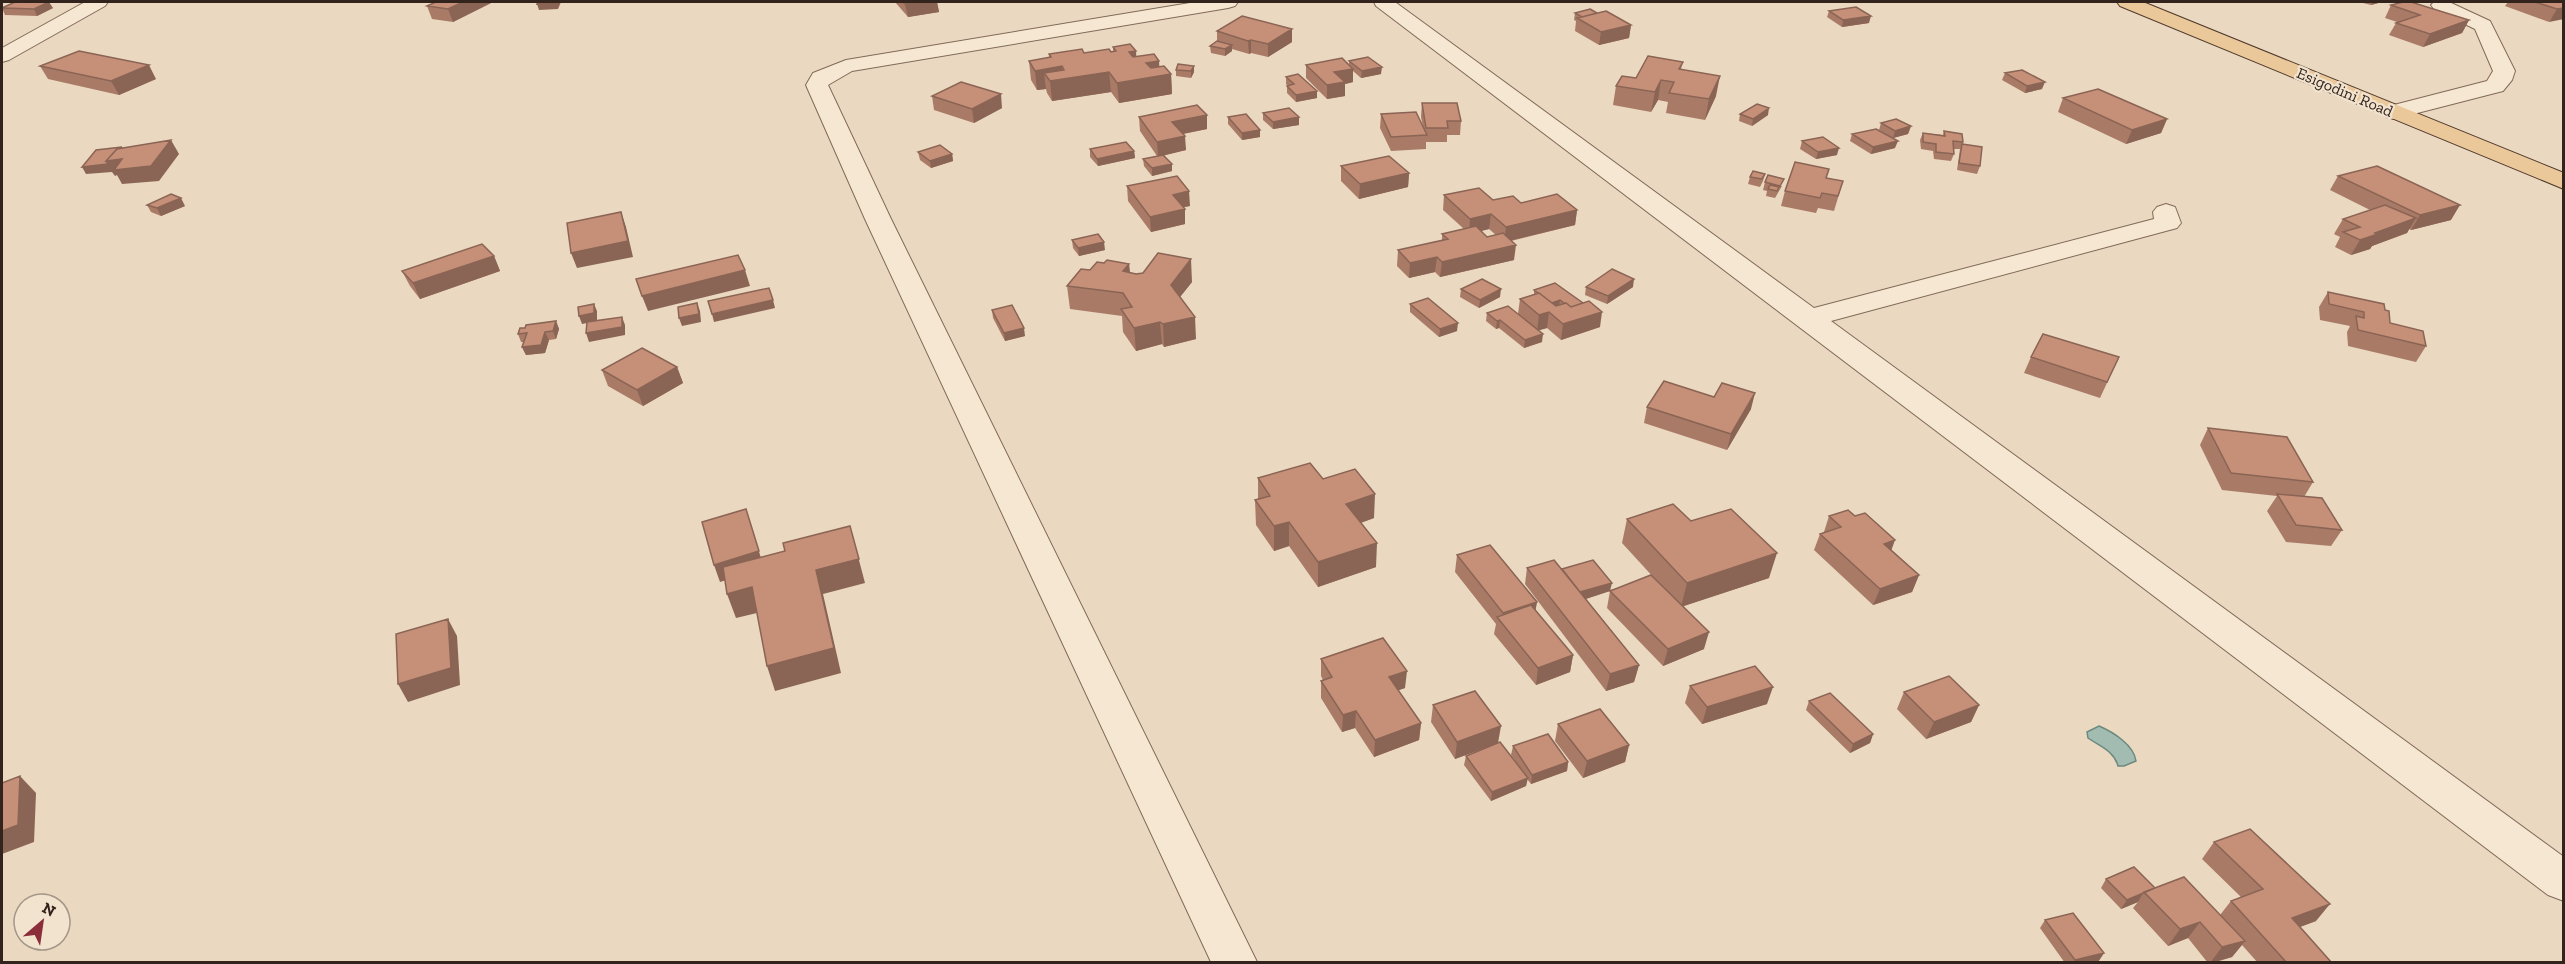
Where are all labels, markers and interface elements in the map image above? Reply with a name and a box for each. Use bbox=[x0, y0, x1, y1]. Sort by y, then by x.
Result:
street label: Esigodini Road bbox=[2294, 63, 2396, 121]
north arrow bbox=[12, 892, 72, 952]
text: N bbox=[39, 898, 59, 921]

